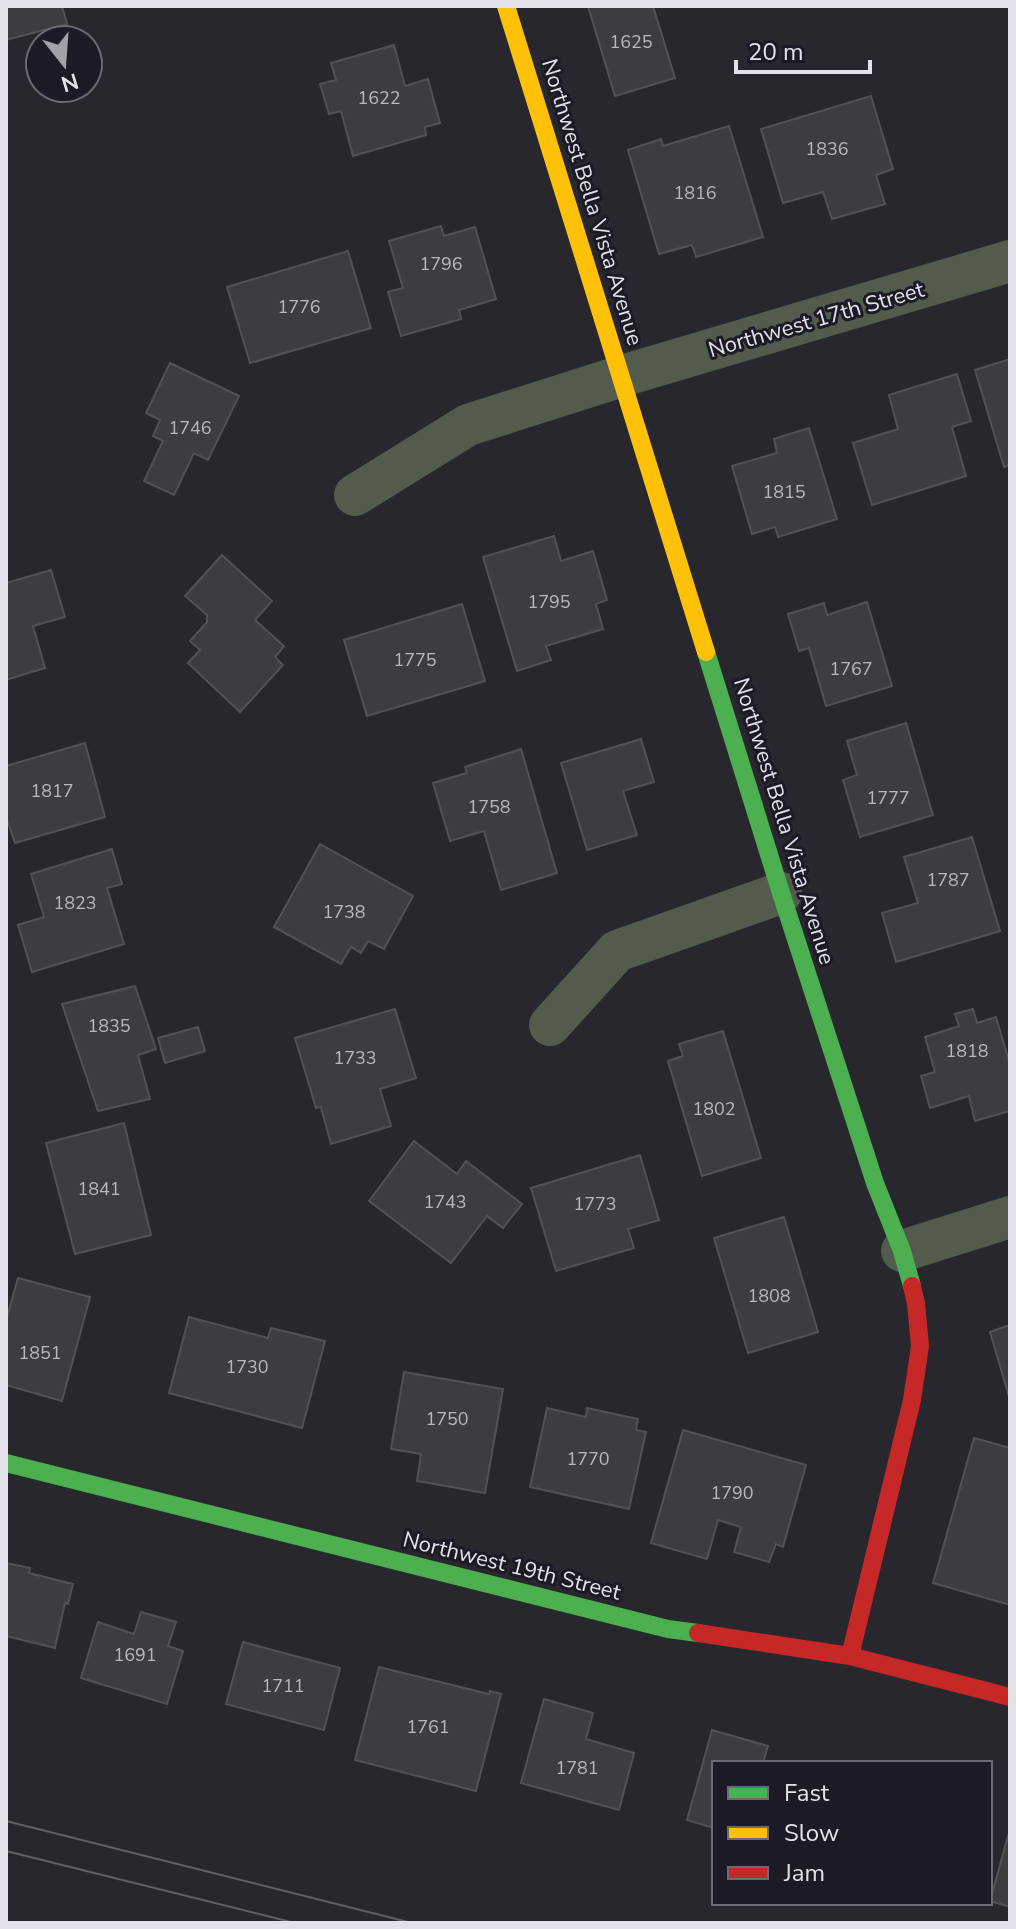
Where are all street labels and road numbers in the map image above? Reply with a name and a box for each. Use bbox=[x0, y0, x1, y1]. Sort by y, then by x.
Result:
street label: Northwest Bella Vista Avenue bbox=[534, 55, 650, 349]
street label: Northwest 17th Street bbox=[705, 275, 928, 365]
street label: Northwest Bella Vista Avenue bbox=[726, 674, 842, 968]
street label: Northwest 19th Street bbox=[400, 1524, 624, 1608]

